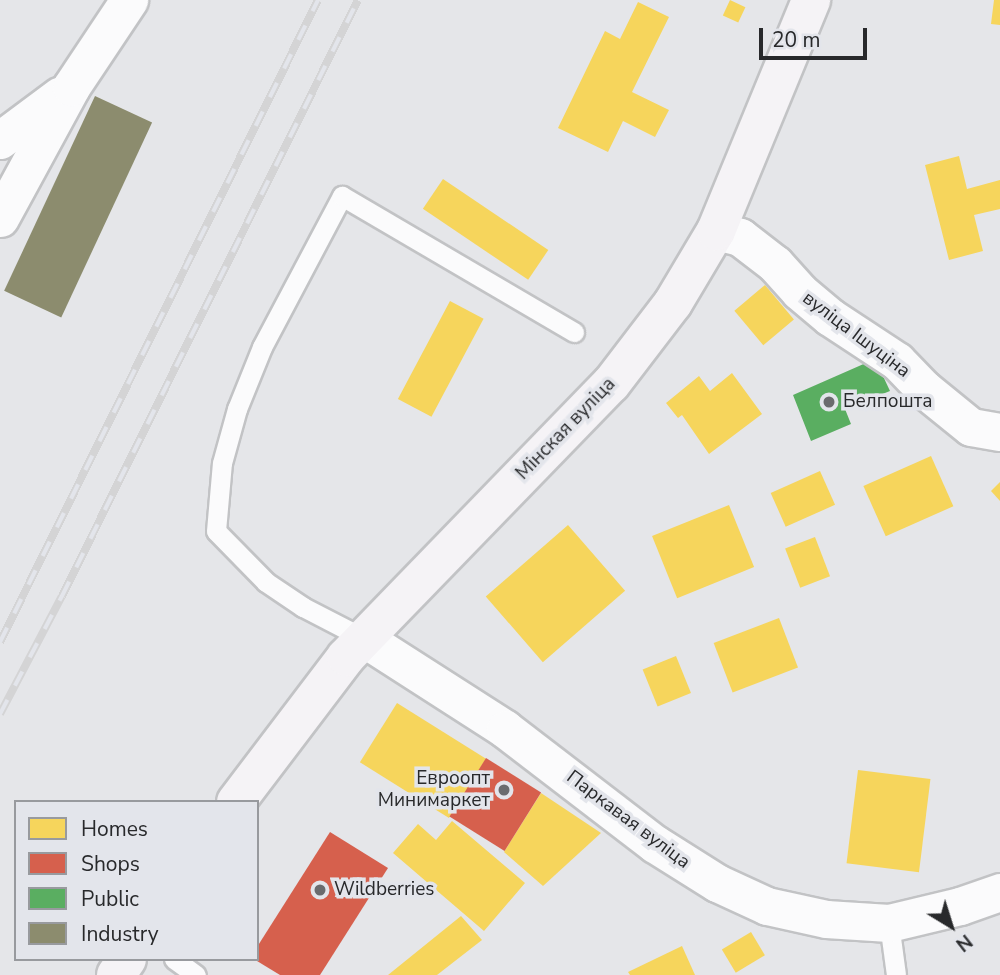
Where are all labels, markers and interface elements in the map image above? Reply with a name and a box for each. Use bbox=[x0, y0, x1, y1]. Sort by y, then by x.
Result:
scale bar bbox=[762, 14, 870, 58]
text: 20 m bbox=[772, 26, 821, 54]
street label: вуліца Ішуціна bbox=[798, 287, 914, 383]
street label: Мінская вуліца bbox=[512, 373, 620, 485]
place label: Белпошта bbox=[843, 391, 932, 413]
marker: Белпошта bbox=[821, 394, 837, 410]
street label: Паркавая вуліца bbox=[562, 766, 694, 874]
place label: Евроопт Минимаркет bbox=[378, 768, 490, 812]
marker: Евроопт Минимаркет bbox=[496, 782, 512, 798]
legend bbox=[14, 800, 259, 961]
text: Homes bbox=[81, 815, 148, 843]
text: Shops bbox=[81, 850, 140, 878]
place label: Wildberries bbox=[334, 879, 434, 901]
marker: Wildberries bbox=[312, 882, 328, 898]
text: Public bbox=[81, 885, 139, 913]
north arrow bbox=[916, 891, 986, 961]
text: Industry bbox=[81, 920, 159, 948]
text: N bbox=[950, 928, 978, 957]

